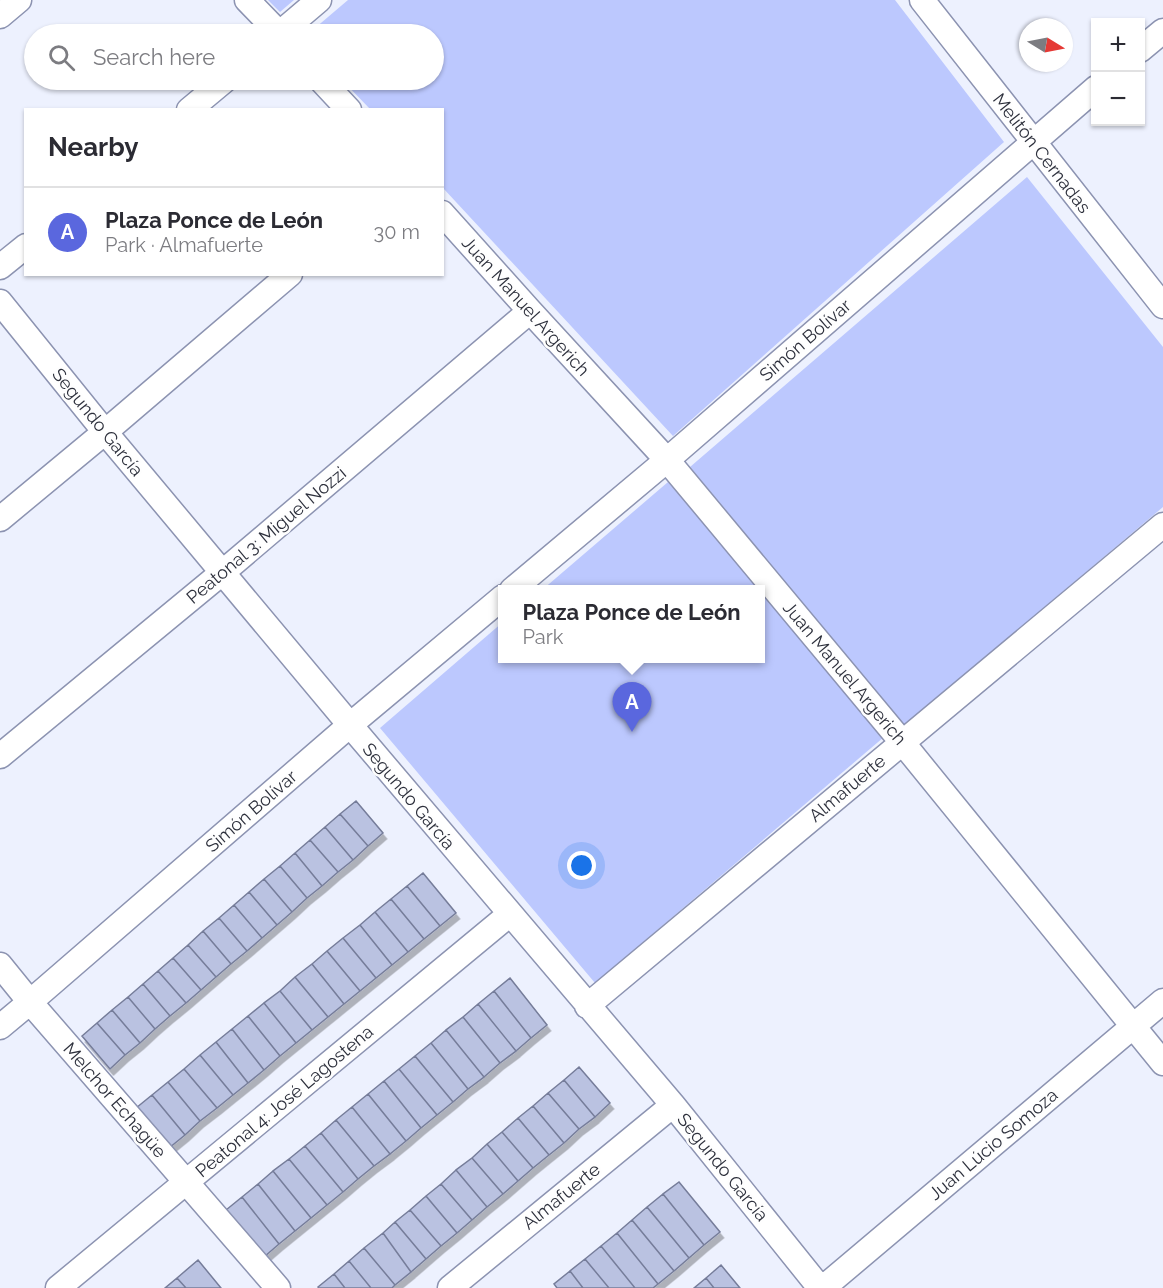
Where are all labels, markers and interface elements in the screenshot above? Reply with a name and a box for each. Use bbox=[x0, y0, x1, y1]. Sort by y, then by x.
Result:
north arrow bbox=[1019, 18, 1073, 72]
map controls bbox=[1091, 18, 1145, 126]
button: + bbox=[1091, 18, 1145, 72]
search box bbox=[24, 24, 444, 90]
icon: search bbox=[45, 41, 78, 74]
text: Search here bbox=[93, 44, 215, 70]
button: − bbox=[1091, 72, 1145, 126]
street label: Melitón Cernadas bbox=[989, 89, 1095, 217]
text: Nearby bbox=[48, 132, 138, 162]
text: Plaza Ponce de León bbox=[105, 207, 323, 233]
text: A bbox=[61, 220, 74, 244]
text: 30 m bbox=[374, 220, 420, 244]
street label: Juan Manuel Argerich bbox=[458, 232, 594, 380]
text: Park · Almafuerte bbox=[105, 233, 263, 257]
street label: Simón Bolívar bbox=[755, 294, 855, 385]
street label: Segundo García bbox=[48, 364, 148, 480]
street label: Peatonal 3: Miguel Nozzi bbox=[182, 462, 350, 608]
popup bbox=[498, 585, 765, 663]
street label: Juan Manuel Argerich bbox=[779, 597, 911, 749]
text: Plaza Ponce de León bbox=[522, 599, 741, 625]
text: Park bbox=[522, 625, 563, 649]
pin: A bbox=[612, 682, 652, 732]
street label: Segundo García bbox=[358, 738, 460, 854]
street label: Almafuerte bbox=[805, 750, 890, 826]
street label: Simón Bolívar bbox=[201, 765, 301, 856]
your location bbox=[567, 851, 596, 880]
street label: Peatonal 4: José Lagostena bbox=[191, 1021, 377, 1181]
street label: Melchor Echagüe bbox=[59, 1038, 171, 1162]
street label: Juan Lúcio Somoza bbox=[924, 1084, 1062, 1204]
street label: Segundo García bbox=[673, 1109, 773, 1225]
street label: Almafuerte bbox=[518, 1158, 604, 1234]

